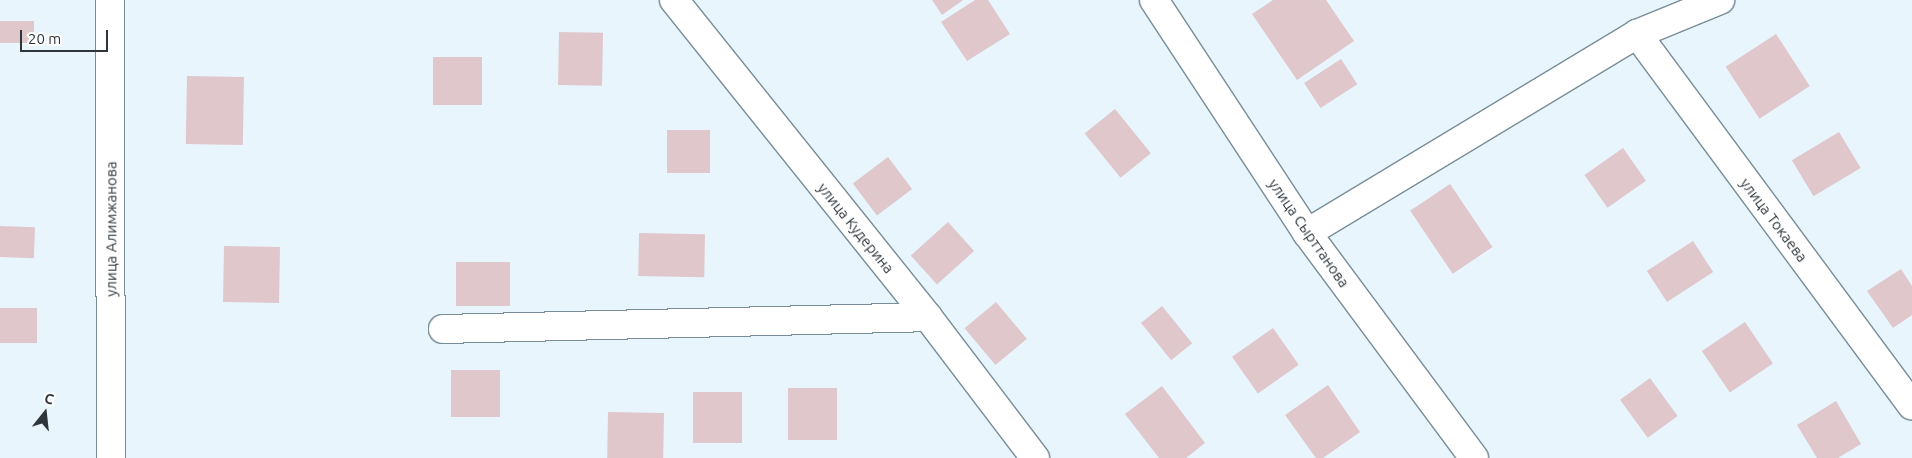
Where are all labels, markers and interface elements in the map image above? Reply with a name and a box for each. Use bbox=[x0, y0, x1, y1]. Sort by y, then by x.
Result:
scale bar bbox=[22, 20, 110, 52]
text: 20 m bbox=[28, 30, 61, 47]
street label: улица Алимжанова bbox=[102, 161, 120, 297]
street label: улица Токаева bbox=[1737, 174, 1811, 266]
street label: улица Сырттанова bbox=[1265, 175, 1353, 291]
street label: улица Кудерина bbox=[814, 179, 898, 277]
north arrow bbox=[20, 388, 70, 438]
text: С bbox=[43, 390, 56, 408]

